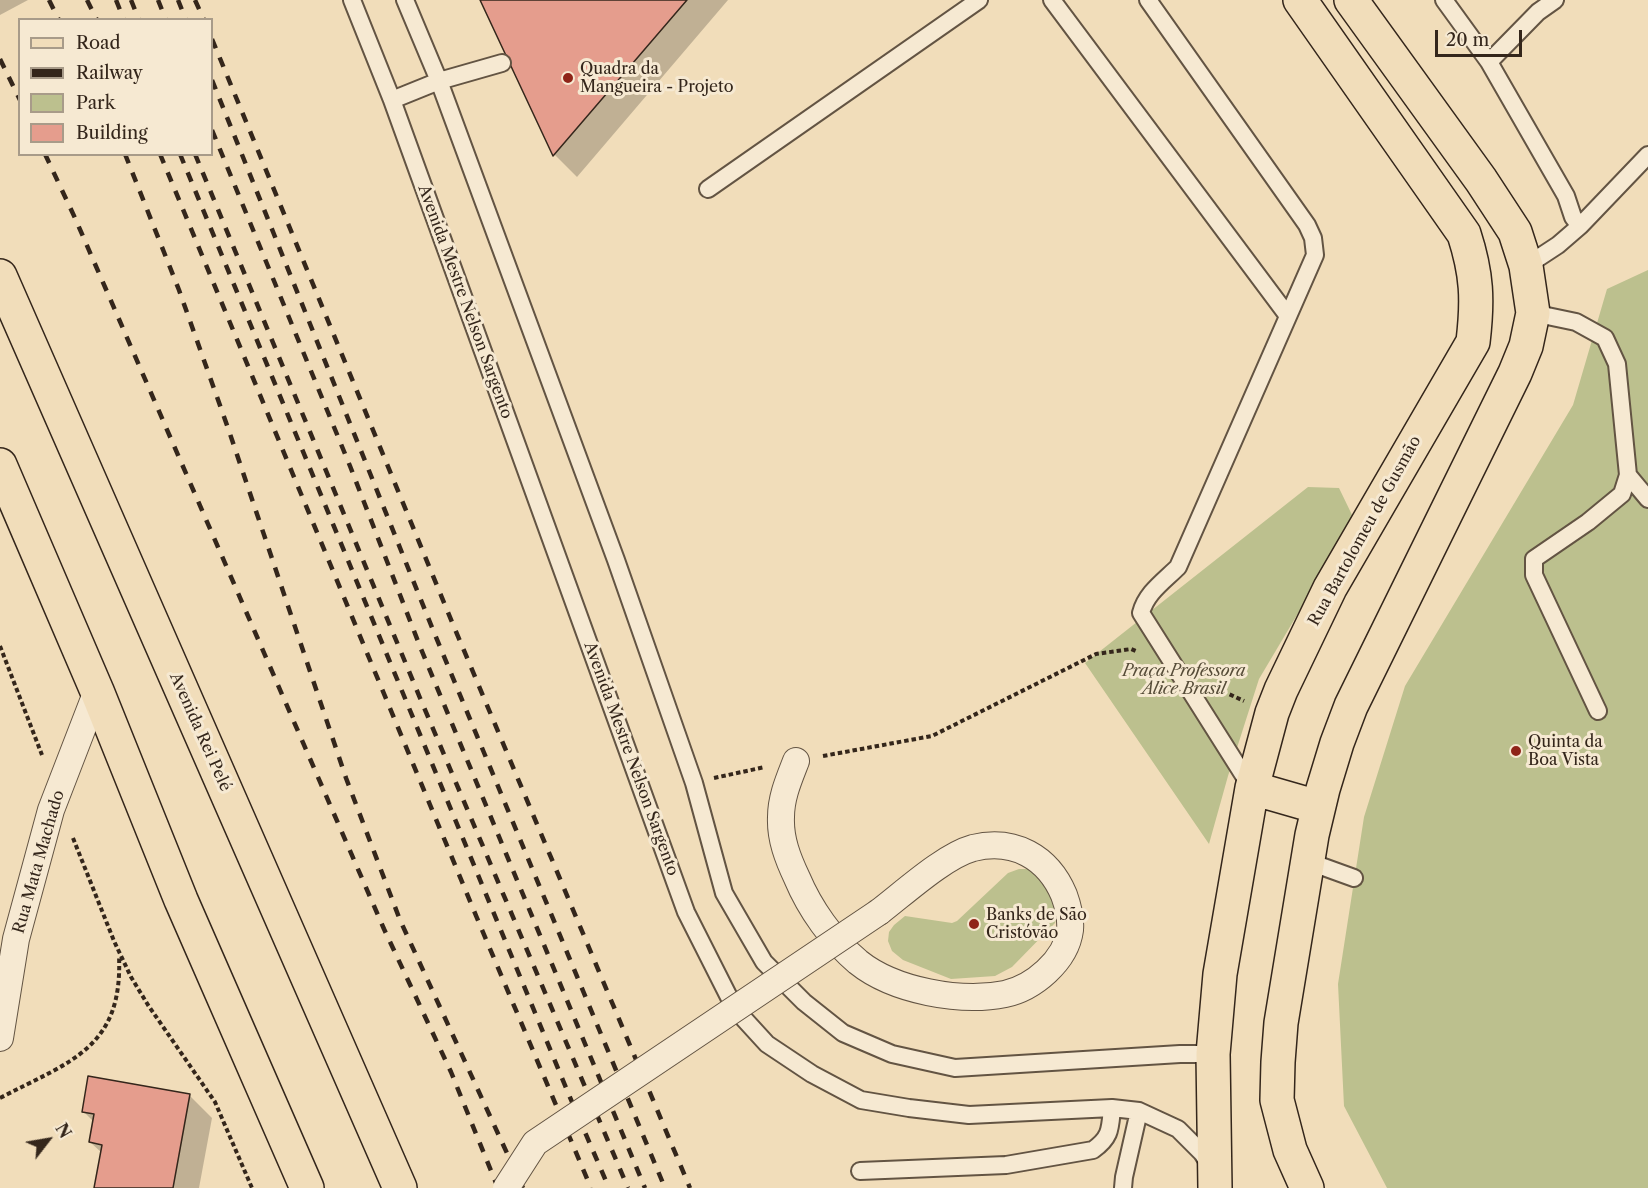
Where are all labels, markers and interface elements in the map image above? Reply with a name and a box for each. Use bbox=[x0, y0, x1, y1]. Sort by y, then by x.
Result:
legend bbox=[18, 18, 213, 156]
scale bar bbox=[1438, 18, 1525, 56]
text: 20 m bbox=[1446, 29, 1489, 51]
text: Road bbox=[76, 32, 121, 54]
place label: Quadra da Mangueira - Projeto bbox=[580, 59, 733, 97]
text: Railway bbox=[76, 62, 143, 84]
marker: Quadra da Mangueira - Projeto bbox=[561, 71, 575, 85]
text: Park bbox=[76, 92, 115, 114]
text: Building bbox=[76, 122, 148, 144]
street label: Avenida Mestre Nelson Sargento bbox=[414, 182, 516, 422]
street label: Rua Bartolomeu de Gusmão bbox=[1305, 433, 1425, 629]
street label: Avenida Mestre Nelson Sargento bbox=[580, 639, 682, 879]
park label: Praça Professora Alice Brasil bbox=[1123, 661, 1245, 699]
street label: Avenida Rei Pelé bbox=[165, 670, 235, 794]
place label: Quinta da Boa Vista bbox=[1528, 732, 1603, 770]
marker: Quinta da Boa Vista bbox=[1509, 744, 1523, 758]
street label: Rua Mata Machado bbox=[9, 788, 69, 936]
place label: Banks de São Cristóvão bbox=[986, 905, 1087, 943]
marker: Banks de São Cristóvão bbox=[967, 917, 981, 931]
north arrow bbox=[18, 1110, 78, 1170]
text: N bbox=[51, 1120, 76, 1142]

